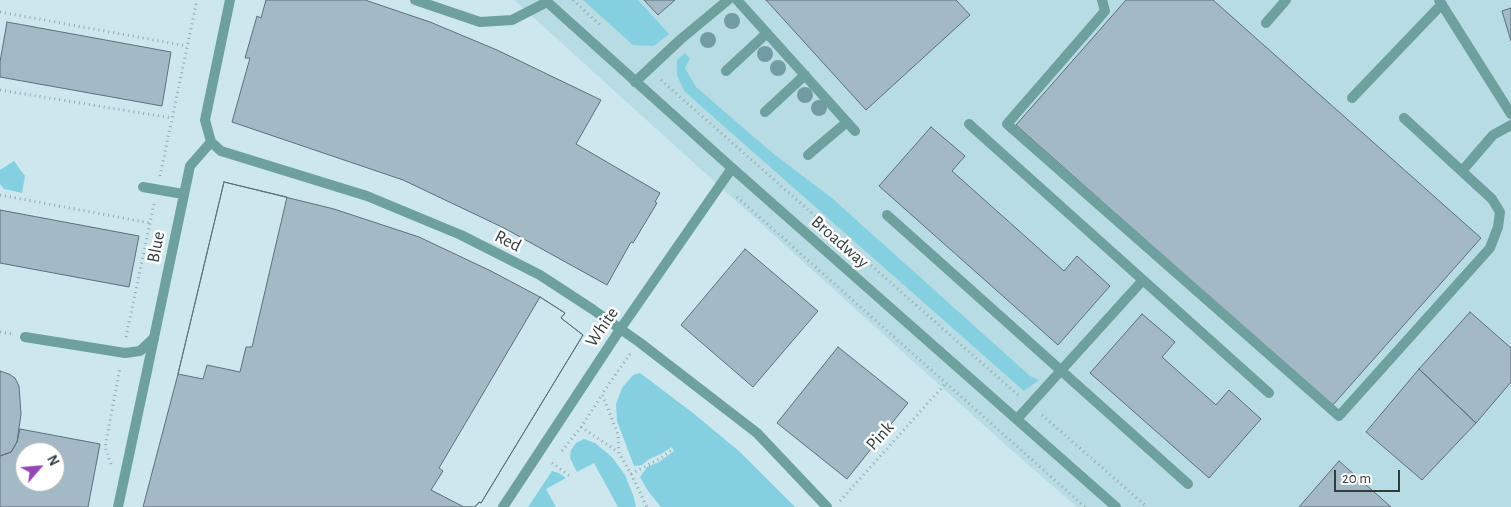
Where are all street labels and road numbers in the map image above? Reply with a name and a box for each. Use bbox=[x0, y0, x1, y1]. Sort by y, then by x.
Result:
street label: Broadway bbox=[807, 211, 873, 273]
street label: Red bbox=[491, 225, 525, 257]
street label: Blue bbox=[142, 229, 170, 265]
street label: White bbox=[581, 303, 623, 351]
street label: Pink bbox=[862, 417, 898, 455]

